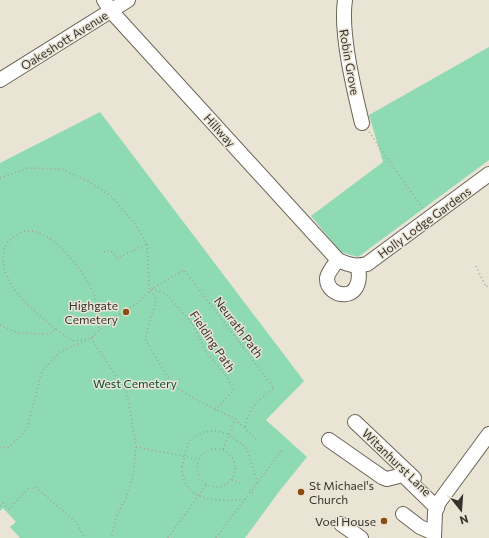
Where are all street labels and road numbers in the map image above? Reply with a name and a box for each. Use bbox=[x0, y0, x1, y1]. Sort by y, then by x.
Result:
street label: Oakeshott Avenue bbox=[18, 8, 110, 72]
street label: Robin Grove bbox=[337, 28, 363, 96]
street label: Hillway bbox=[201, 110, 239, 150]
street label: Holly Lodge Gardens bbox=[375, 183, 473, 261]
street label: Neurath Path bbox=[212, 294, 266, 360]
street label: Fielding Path bbox=[187, 308, 239, 374]
street label: Witanhurst Lane bbox=[360, 426, 434, 498]

